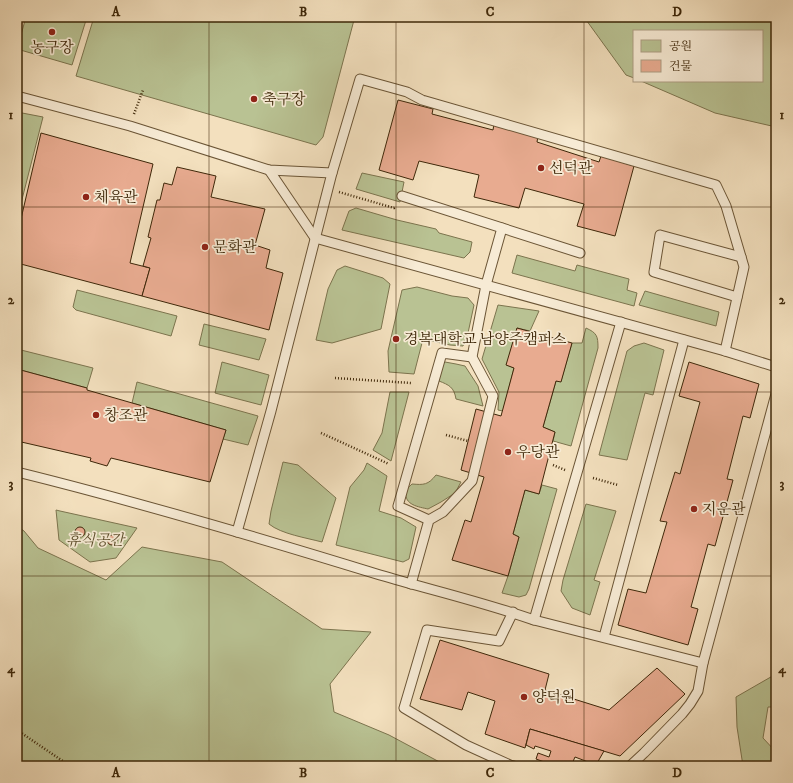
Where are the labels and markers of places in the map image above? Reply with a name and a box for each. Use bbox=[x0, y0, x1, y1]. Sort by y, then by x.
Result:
marker: 농구장 bbox=[47, 27, 57, 37]
place label: 농구장 bbox=[30, 38, 74, 57]
place label: 축구장 bbox=[262, 90, 306, 109]
marker: 축구장 bbox=[249, 94, 259, 104]
place label: 선덕관 bbox=[549, 159, 593, 178]
marker: 선덕관 bbox=[536, 163, 546, 173]
place label: 체육관 bbox=[94, 188, 138, 207]
marker: 체육관 bbox=[81, 192, 91, 202]
place label: 문화관 bbox=[213, 238, 257, 257]
marker: 문화관 bbox=[200, 242, 210, 252]
place label: 경복대학교 남양주캠퍼스 bbox=[404, 330, 567, 349]
marker: 경복대학교 남양주캠퍼스 bbox=[391, 334, 401, 344]
place label: 창조관 bbox=[104, 406, 148, 425]
marker: 창조관 bbox=[91, 410, 101, 420]
place label: 우당관 bbox=[516, 443, 560, 462]
marker: 우당관 bbox=[503, 447, 513, 457]
place label: 지운관 bbox=[702, 500, 746, 519]
marker: 지운관 bbox=[689, 504, 699, 514]
place label: 양덕원 bbox=[532, 688, 575, 707]
marker: 양덕원 bbox=[519, 692, 529, 702]

